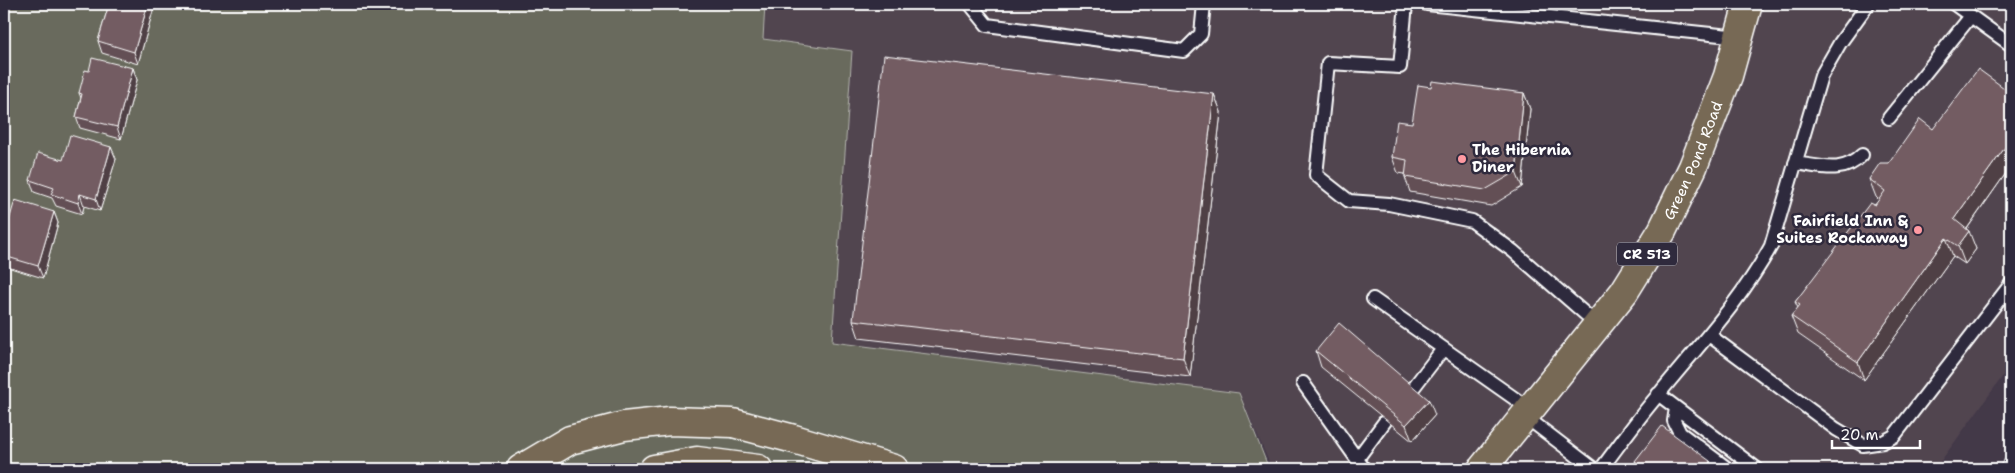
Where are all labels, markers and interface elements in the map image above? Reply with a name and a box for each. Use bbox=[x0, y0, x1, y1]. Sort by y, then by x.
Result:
street label: Green Pond Road bbox=[1659, 98, 1728, 223]
place label: The Hibernia Diner bbox=[1472, 140, 1572, 177]
marker: The Hibernia Diner bbox=[1456, 153, 1468, 165]
place label: Fairfield Inn & Suites Rockaway bbox=[1776, 211, 1909, 248]
marker: Fairfield Inn & Suites Rockaway bbox=[1912, 224, 1924, 236]
road number: CR 513 bbox=[1617, 242, 1677, 266]
scale bar bbox=[1832, 418, 1920, 450]
text: 20 m bbox=[1840, 425, 1879, 445]

